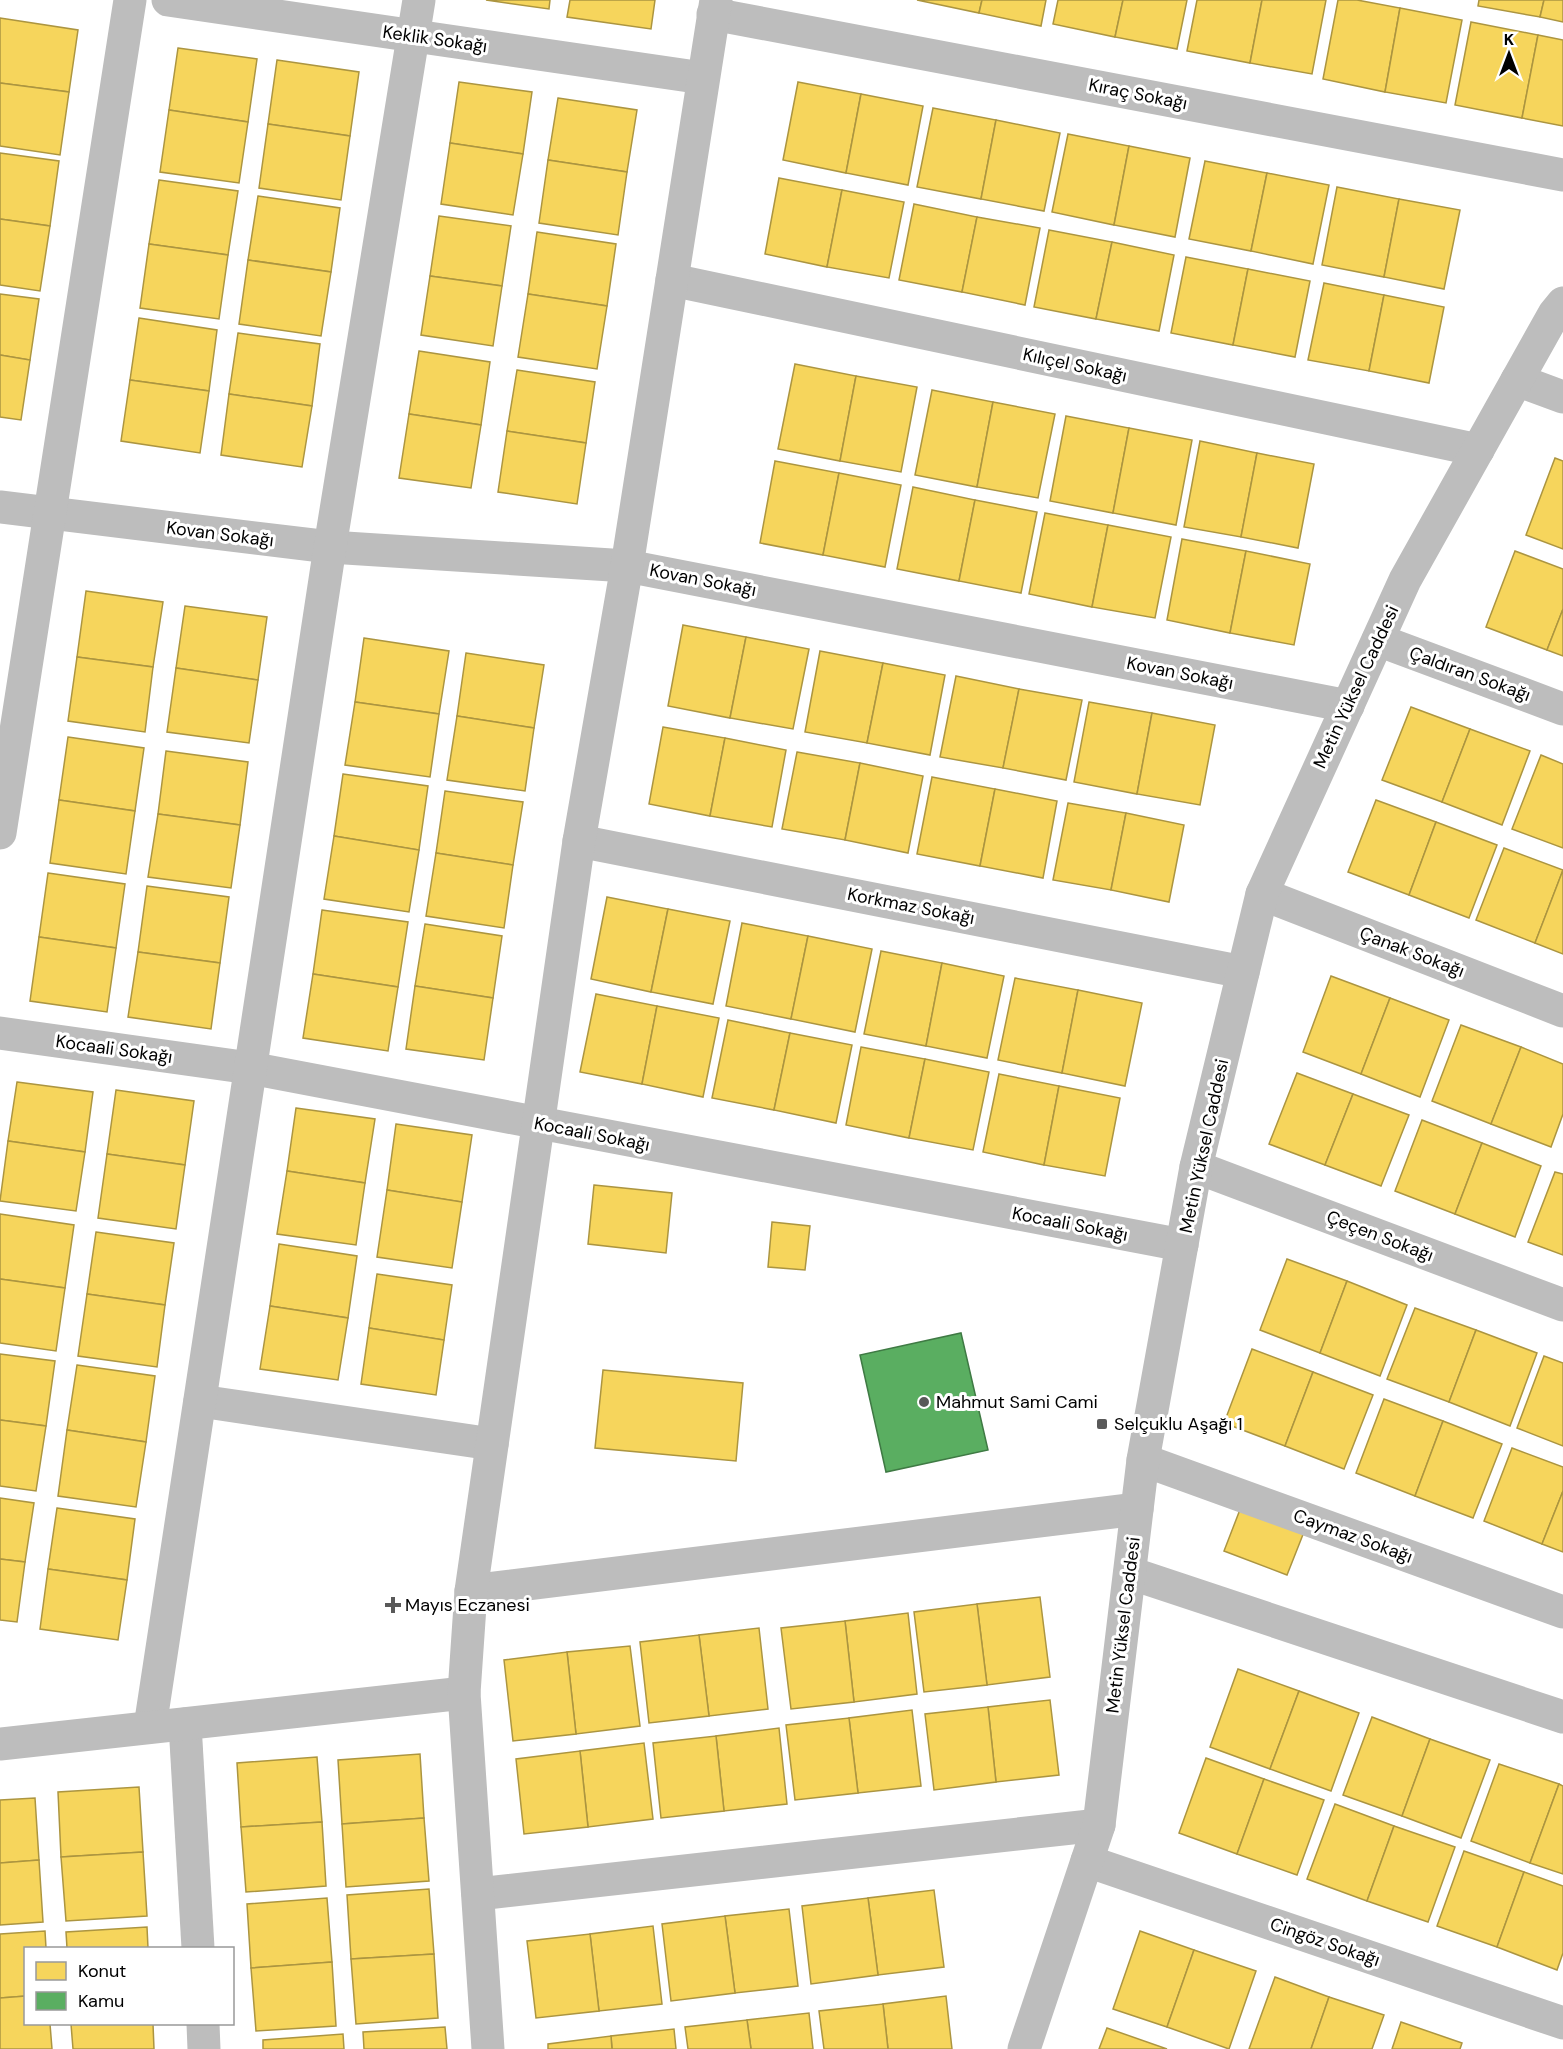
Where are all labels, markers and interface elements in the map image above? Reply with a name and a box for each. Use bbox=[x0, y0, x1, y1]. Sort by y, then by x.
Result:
street label: Keklik Sokağı bbox=[381, 20, 489, 58]
north arrow bbox=[1479, 24, 1539, 84]
text: K bbox=[1504, 29, 1515, 50]
street label: Kıraç Sokağı bbox=[1087, 73, 1189, 115]
street label: Kılıçel Sokağı bbox=[1021, 342, 1129, 388]
street label: Kovan Sokağı bbox=[165, 516, 275, 552]
street label: Kovan Sokağı bbox=[648, 558, 758, 602]
street label: Metin Yüksel Caddesi bbox=[1308, 602, 1404, 772]
street label: Çaldıran Sokağı bbox=[1406, 641, 1534, 707]
street label: Kovan Sokağı bbox=[1125, 651, 1235, 695]
street label: Korkmaz Sokağı bbox=[845, 882, 977, 930]
street label: Çanak Sokağı bbox=[1356, 921, 1468, 983]
street label: Kocaali Sokağı bbox=[54, 1029, 174, 1069]
street label: Metin Yüksel Caddesi bbox=[1174, 1057, 1234, 1235]
street label: Kocaali Sokağı bbox=[532, 1111, 652, 1157]
street label: Kocaali Sokağı bbox=[1010, 1201, 1130, 1247]
street label: Çeçen Sokağı bbox=[1323, 1205, 1437, 1267]
place label: Mahmut Sami Cami bbox=[936, 1390, 1098, 1414]
marker: Mahmut Sami Cami bbox=[917, 1395, 931, 1409]
place label: Selçuklu Aşağı 1 bbox=[1114, 1412, 1243, 1436]
marker: Selçuklu Aşağı 1 bbox=[1095, 1417, 1109, 1431]
street label: Caymaz Sokağı bbox=[1290, 1503, 1416, 1569]
street label: Metin Yüksel Caddesi bbox=[1100, 1536, 1146, 1714]
place label: Mayıs Eczanesi bbox=[405, 1593, 530, 1617]
marker: Mayıs Eczanesi bbox=[386, 1598, 400, 1612]
street label: Cingöz Sokağı bbox=[1267, 1912, 1383, 1972]
legend bbox=[24, 1947, 234, 2025]
text: Konut bbox=[78, 1959, 126, 1983]
text: Kamu bbox=[78, 1989, 124, 2013]

